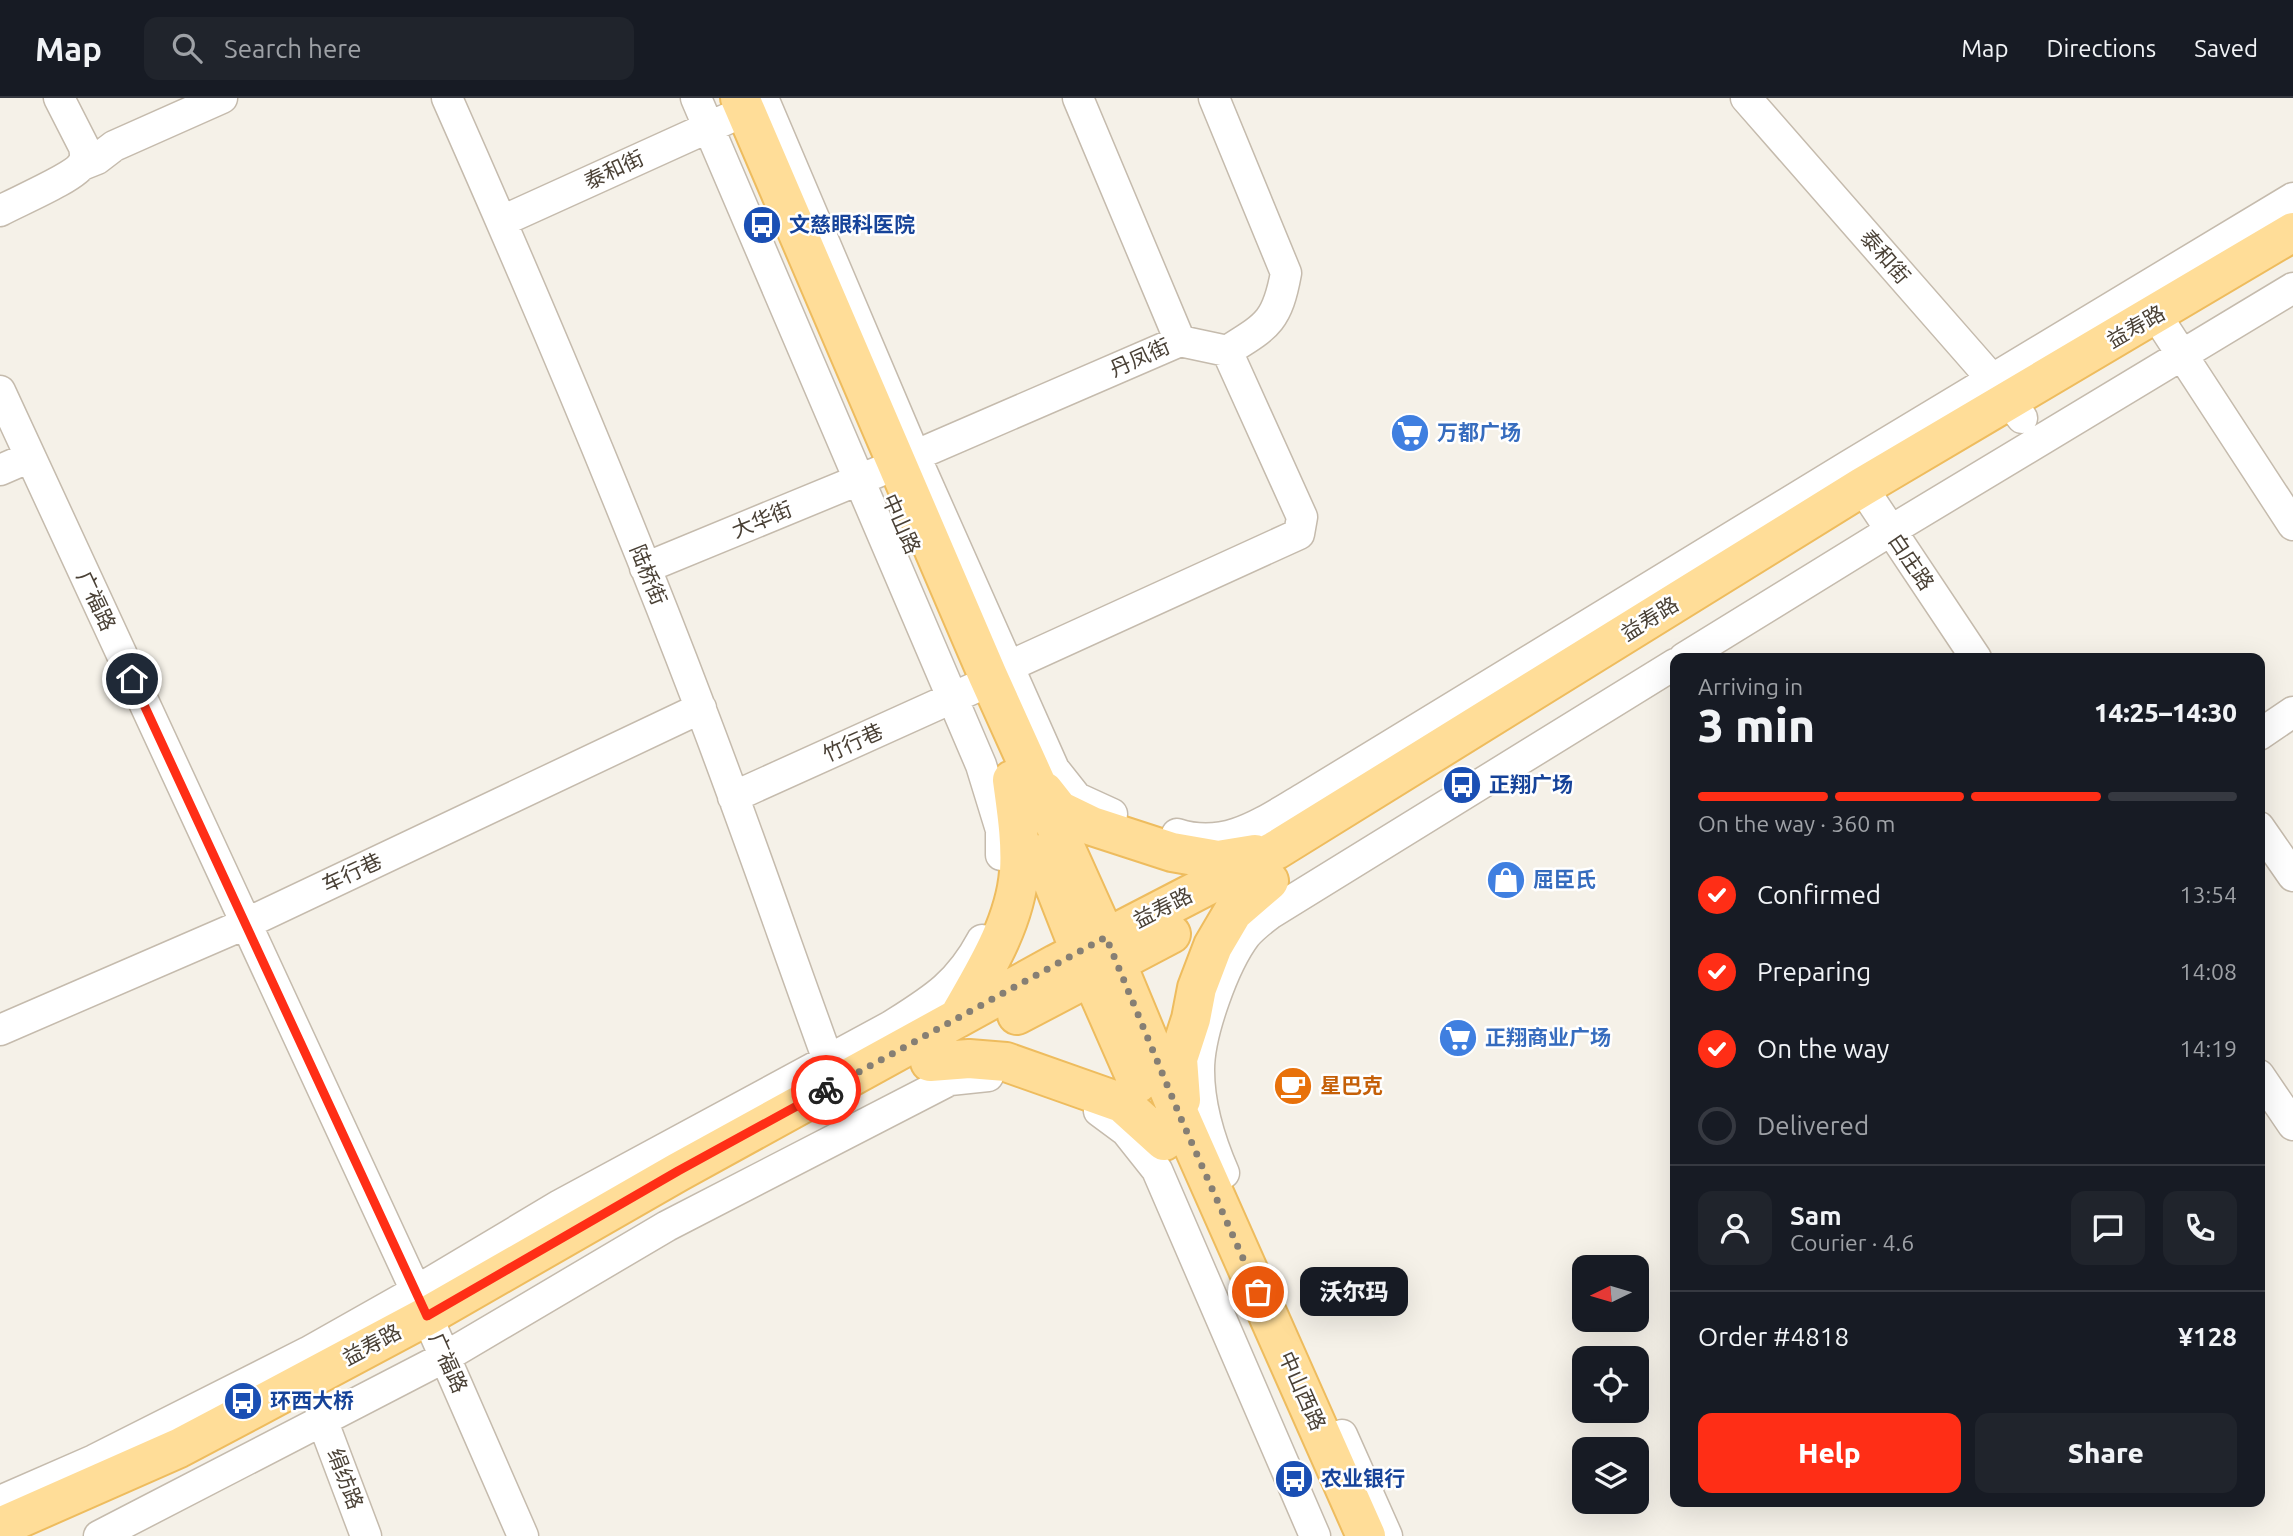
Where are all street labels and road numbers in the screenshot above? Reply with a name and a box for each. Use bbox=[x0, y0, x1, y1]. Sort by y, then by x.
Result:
street label: 泰和街 bbox=[580, 145, 647, 193]
street label: 泰和街 bbox=[1856, 225, 1915, 288]
street label: 益寿路 bbox=[2102, 300, 2169, 352]
street label: 丹凤街 bbox=[1106, 333, 1173, 381]
street label: 中山路 bbox=[878, 490, 926, 557]
street label: 大华街 bbox=[728, 496, 795, 542]
street label: 白庄路 bbox=[1884, 529, 1939, 594]
street label: 陆桥街 bbox=[626, 541, 672, 608]
street label: 广福路 bbox=[73, 567, 121, 634]
street label: 益寿路 bbox=[1616, 591, 1683, 645]
street label: 竹行巷 bbox=[819, 718, 886, 766]
street label: 车行巷 bbox=[318, 848, 385, 896]
street label: 益寿路 bbox=[1129, 882, 1196, 932]
street label: 益寿路 bbox=[338, 1319, 405, 1370]
street label: 广福路 bbox=[425, 1329, 473, 1396]
street label: 中山西路 bbox=[1275, 1347, 1331, 1434]
street label: 绢纺路 bbox=[323, 1445, 368, 1512]

